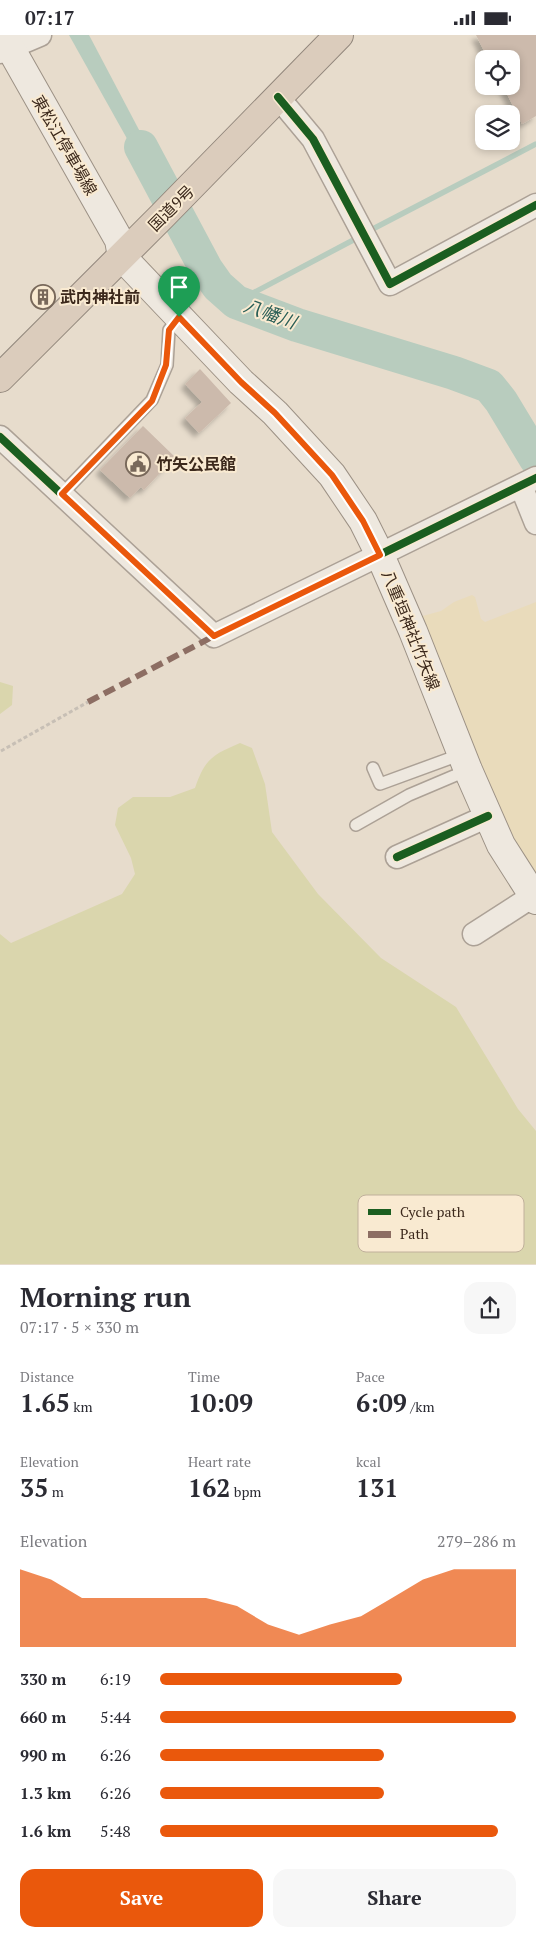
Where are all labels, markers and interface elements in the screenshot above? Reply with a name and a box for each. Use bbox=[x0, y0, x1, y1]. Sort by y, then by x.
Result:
text: 07:17 bbox=[25, 5, 74, 30]
map controls bbox=[475, 50, 520, 150]
button: locate bbox=[475, 50, 520, 95]
street label: 東松江停車場線 bbox=[27, 91, 103, 199]
button: layers bbox=[475, 105, 520, 150]
street label: 国道9号 bbox=[143, 180, 199, 236]
pin bbox=[158, 266, 200, 317]
icon: arrive bbox=[165, 273, 193, 301]
building icon: 武内神社前 bbox=[30, 284, 56, 310]
place label: 武内神社前 bbox=[60, 286, 140, 308]
water label: 八幡川 bbox=[241, 293, 302, 334]
public building icon: 竹矢公民館 bbox=[125, 451, 151, 477]
place label: 竹矢公民館 bbox=[156, 453, 236, 475]
street label: 八重垣神社竹矢線 bbox=[377, 567, 445, 693]
legend bbox=[358, 1195, 524, 1252]
text: Cycle path bbox=[400, 1202, 465, 1221]
text: Path bbox=[400, 1224, 429, 1243]
text: Morning run bbox=[20, 1278, 191, 1315]
button: share bbox=[464, 1282, 516, 1334]
text: 07:17 · 5 × 330 m bbox=[20, 1316, 139, 1338]
text: Distance bbox=[20, 1367, 74, 1386]
text: Time bbox=[188, 1367, 220, 1386]
text: Pace bbox=[356, 1367, 385, 1386]
text: 1.65 bbox=[20, 1386, 70, 1419]
text: 10:09 bbox=[188, 1386, 253, 1419]
text: 6:09 bbox=[356, 1386, 407, 1419]
text: km bbox=[70, 1397, 93, 1416]
text: /km bbox=[407, 1397, 434, 1416]
text: Elevation bbox=[20, 1452, 79, 1471]
text: Heart rate bbox=[188, 1452, 251, 1471]
text: kcal bbox=[356, 1452, 381, 1471]
text: 35 bbox=[20, 1471, 48, 1504]
text: 162 bbox=[188, 1471, 230, 1504]
text: 131 bbox=[356, 1471, 398, 1504]
text: m bbox=[48, 1482, 64, 1501]
text: bpm bbox=[230, 1482, 261, 1501]
text: Elevation bbox=[20, 1530, 87, 1552]
text: 279–286 m bbox=[437, 1530, 516, 1552]
text: 330 m bbox=[20, 1668, 66, 1690]
text: 6:19 bbox=[100, 1668, 131, 1690]
text: 660 m bbox=[20, 1706, 66, 1728]
text: 5:44 bbox=[100, 1706, 131, 1728]
text: 990 m bbox=[20, 1744, 66, 1766]
text: 6:26 bbox=[100, 1744, 131, 1766]
text: 1.3 km bbox=[20, 1782, 71, 1804]
text: 6:26 bbox=[100, 1782, 131, 1804]
text: 1.6 km bbox=[20, 1820, 71, 1842]
text: 5:48 bbox=[100, 1820, 131, 1842]
button: Save bbox=[20, 1869, 263, 1927]
button: Share bbox=[273, 1869, 516, 1927]

